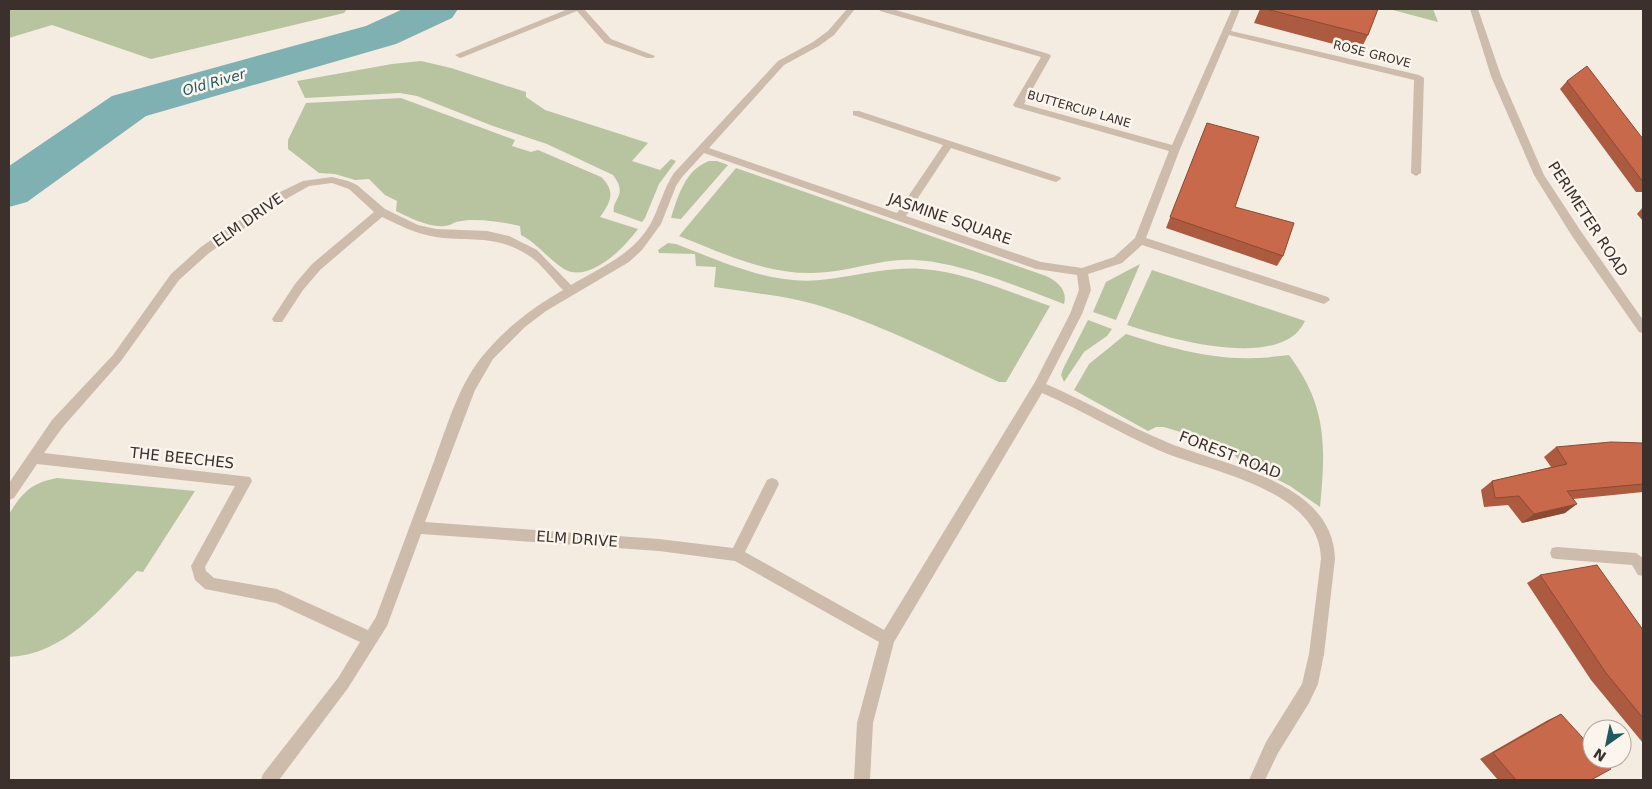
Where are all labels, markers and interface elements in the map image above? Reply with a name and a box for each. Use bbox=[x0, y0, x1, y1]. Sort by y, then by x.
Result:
street label: ROSE GROVE bbox=[1332, 38, 1412, 70]
water label: Old River bbox=[181, 65, 248, 99]
street label: BUTTERCUP LANE bbox=[1026, 88, 1132, 130]
street label: PERIMETER ROAD bbox=[1544, 158, 1632, 280]
street label: ELM DRIVE bbox=[209, 189, 287, 251]
street label: JASMINE SQUARE bbox=[885, 189, 1014, 249]
street label: FOREST ROAD bbox=[1177, 427, 1283, 483]
street label: THE BEECHES bbox=[128, 443, 235, 472]
street label: ELM DRIVE bbox=[536, 527, 618, 551]
north arrow bbox=[1582, 719, 1632, 769]
text: N bbox=[1591, 745, 1609, 765]

